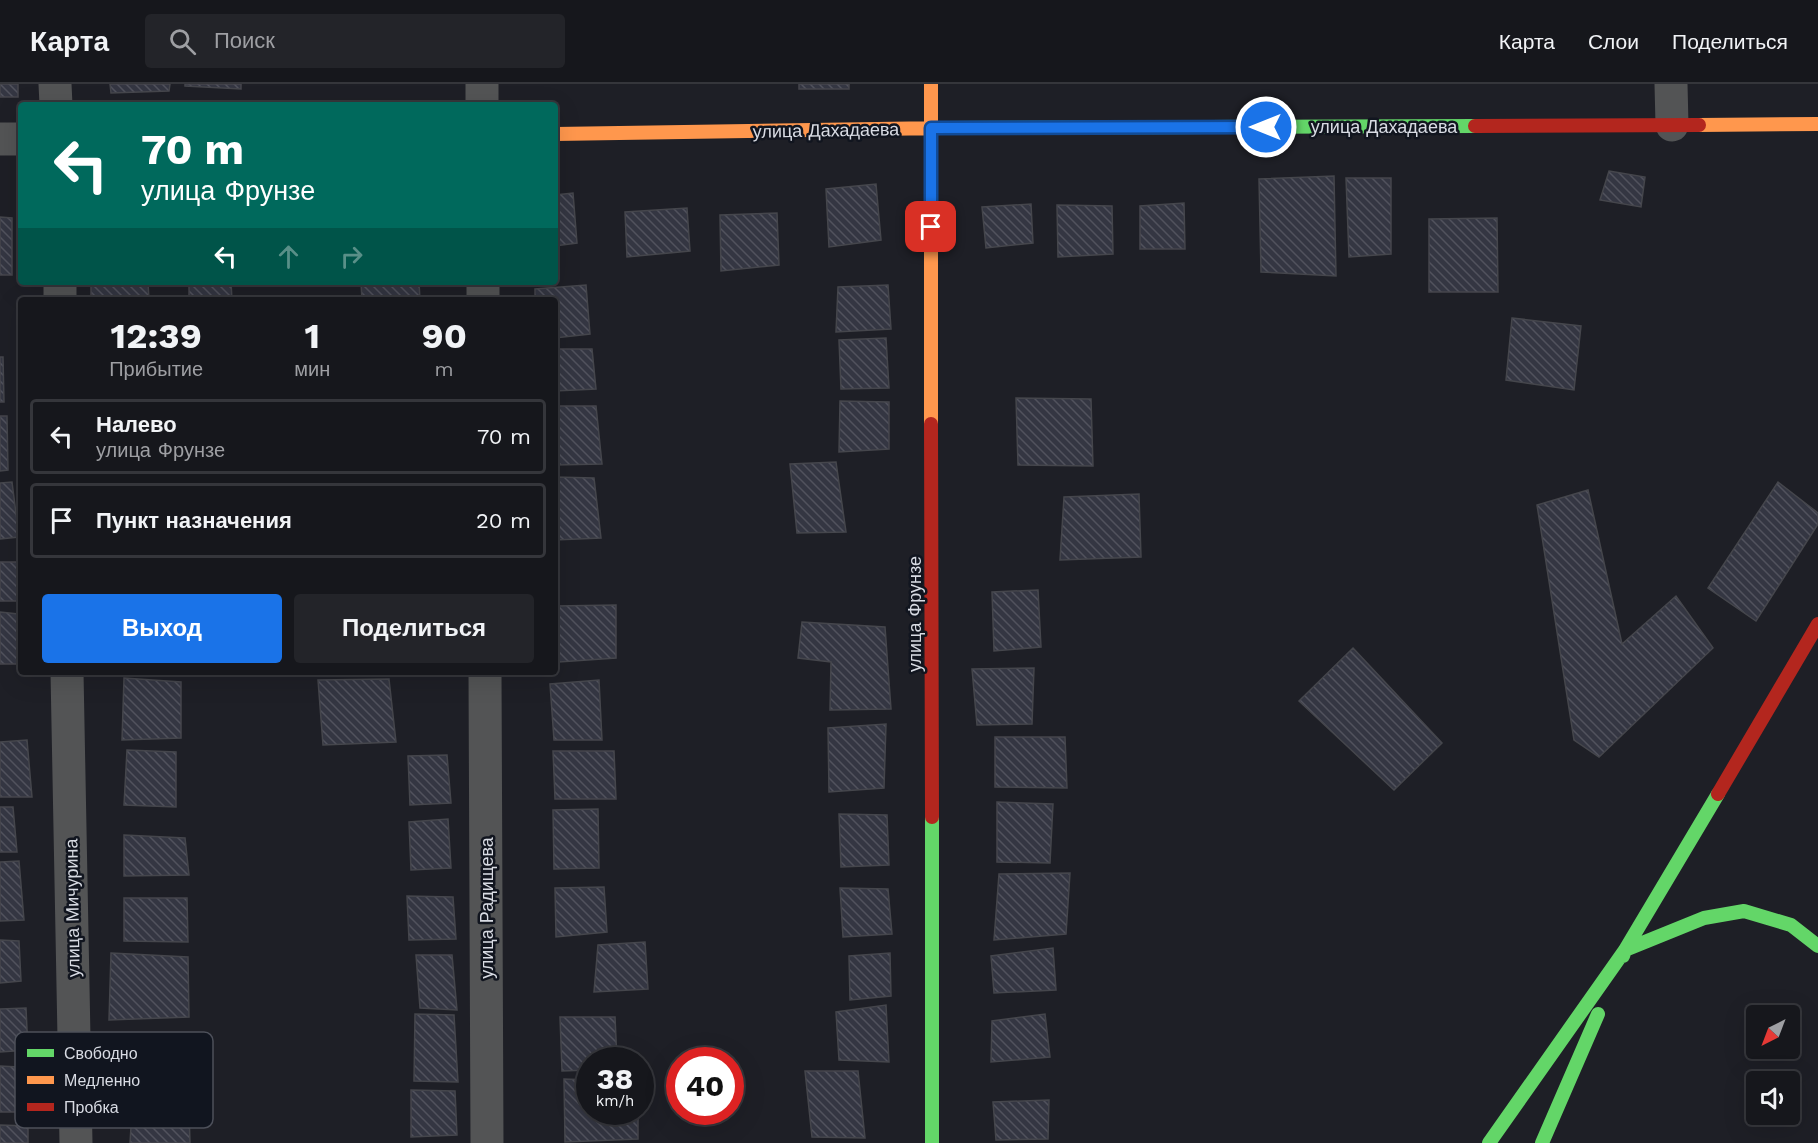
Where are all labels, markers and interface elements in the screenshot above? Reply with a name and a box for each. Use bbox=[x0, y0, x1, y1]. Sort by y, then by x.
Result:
search box bbox=[145, 14, 565, 68]
text: Карта bbox=[30, 25, 109, 58]
icon: search bbox=[166, 25, 199, 58]
text: Поиск bbox=[214, 28, 275, 53]
text: Карта bbox=[1499, 29, 1555, 54]
text: Слои bbox=[1588, 29, 1639, 54]
text: Поделиться bbox=[1672, 29, 1788, 54]
position arrow bbox=[1234, 95, 1298, 159]
street label: улица Дахадаева bbox=[1311, 116, 1458, 137]
street label: улица Дахадаева bbox=[753, 118, 900, 142]
text: 70 m bbox=[141, 125, 244, 174]
icon: left bbox=[42, 126, 120, 204]
text: улица Фрунзе bbox=[141, 175, 315, 207]
pin bbox=[905, 201, 956, 252]
icon: arrive bbox=[914, 210, 947, 243]
icon: left bbox=[209, 240, 242, 273]
icon: ahead bbox=[272, 240, 305, 273]
icon: right bbox=[335, 240, 368, 273]
text: 12:39 bbox=[110, 315, 202, 357]
text: 1 bbox=[305, 315, 320, 357]
text: 90 bbox=[421, 315, 467, 357]
text: Прибытие bbox=[109, 357, 203, 381]
text: мин bbox=[294, 357, 330, 381]
text: m bbox=[435, 357, 454, 381]
text: Налево bbox=[96, 412, 177, 437]
icon: left bbox=[45, 420, 78, 453]
text: 70 m bbox=[477, 424, 531, 449]
text: улица Фрунзе bbox=[96, 438, 225, 462]
icon: arrive bbox=[45, 504, 78, 537]
text: Пункт назначения bbox=[96, 508, 292, 533]
text: 20 m bbox=[476, 508, 531, 533]
street label: улица Фрунзе bbox=[904, 556, 925, 672]
button: Выход bbox=[42, 594, 282, 663]
button: Поделиться bbox=[294, 594, 534, 663]
street label: улица Радищева bbox=[476, 836, 497, 979]
street label: улица Мичурина bbox=[60, 837, 84, 978]
north arrow bbox=[1746, 1005, 1800, 1059]
map controls bbox=[1746, 1005, 1800, 1125]
legend bbox=[15, 1032, 213, 1128]
text: Свободно bbox=[64, 1044, 138, 1063]
speed limit sign: 40 bbox=[666, 1047, 744, 1125]
text: 38 bbox=[597, 1061, 633, 1096]
text: Медленно bbox=[64, 1071, 140, 1090]
button: sound bbox=[1746, 1071, 1800, 1125]
text: km/h bbox=[596, 1092, 634, 1110]
text: Пробка bbox=[64, 1098, 119, 1117]

